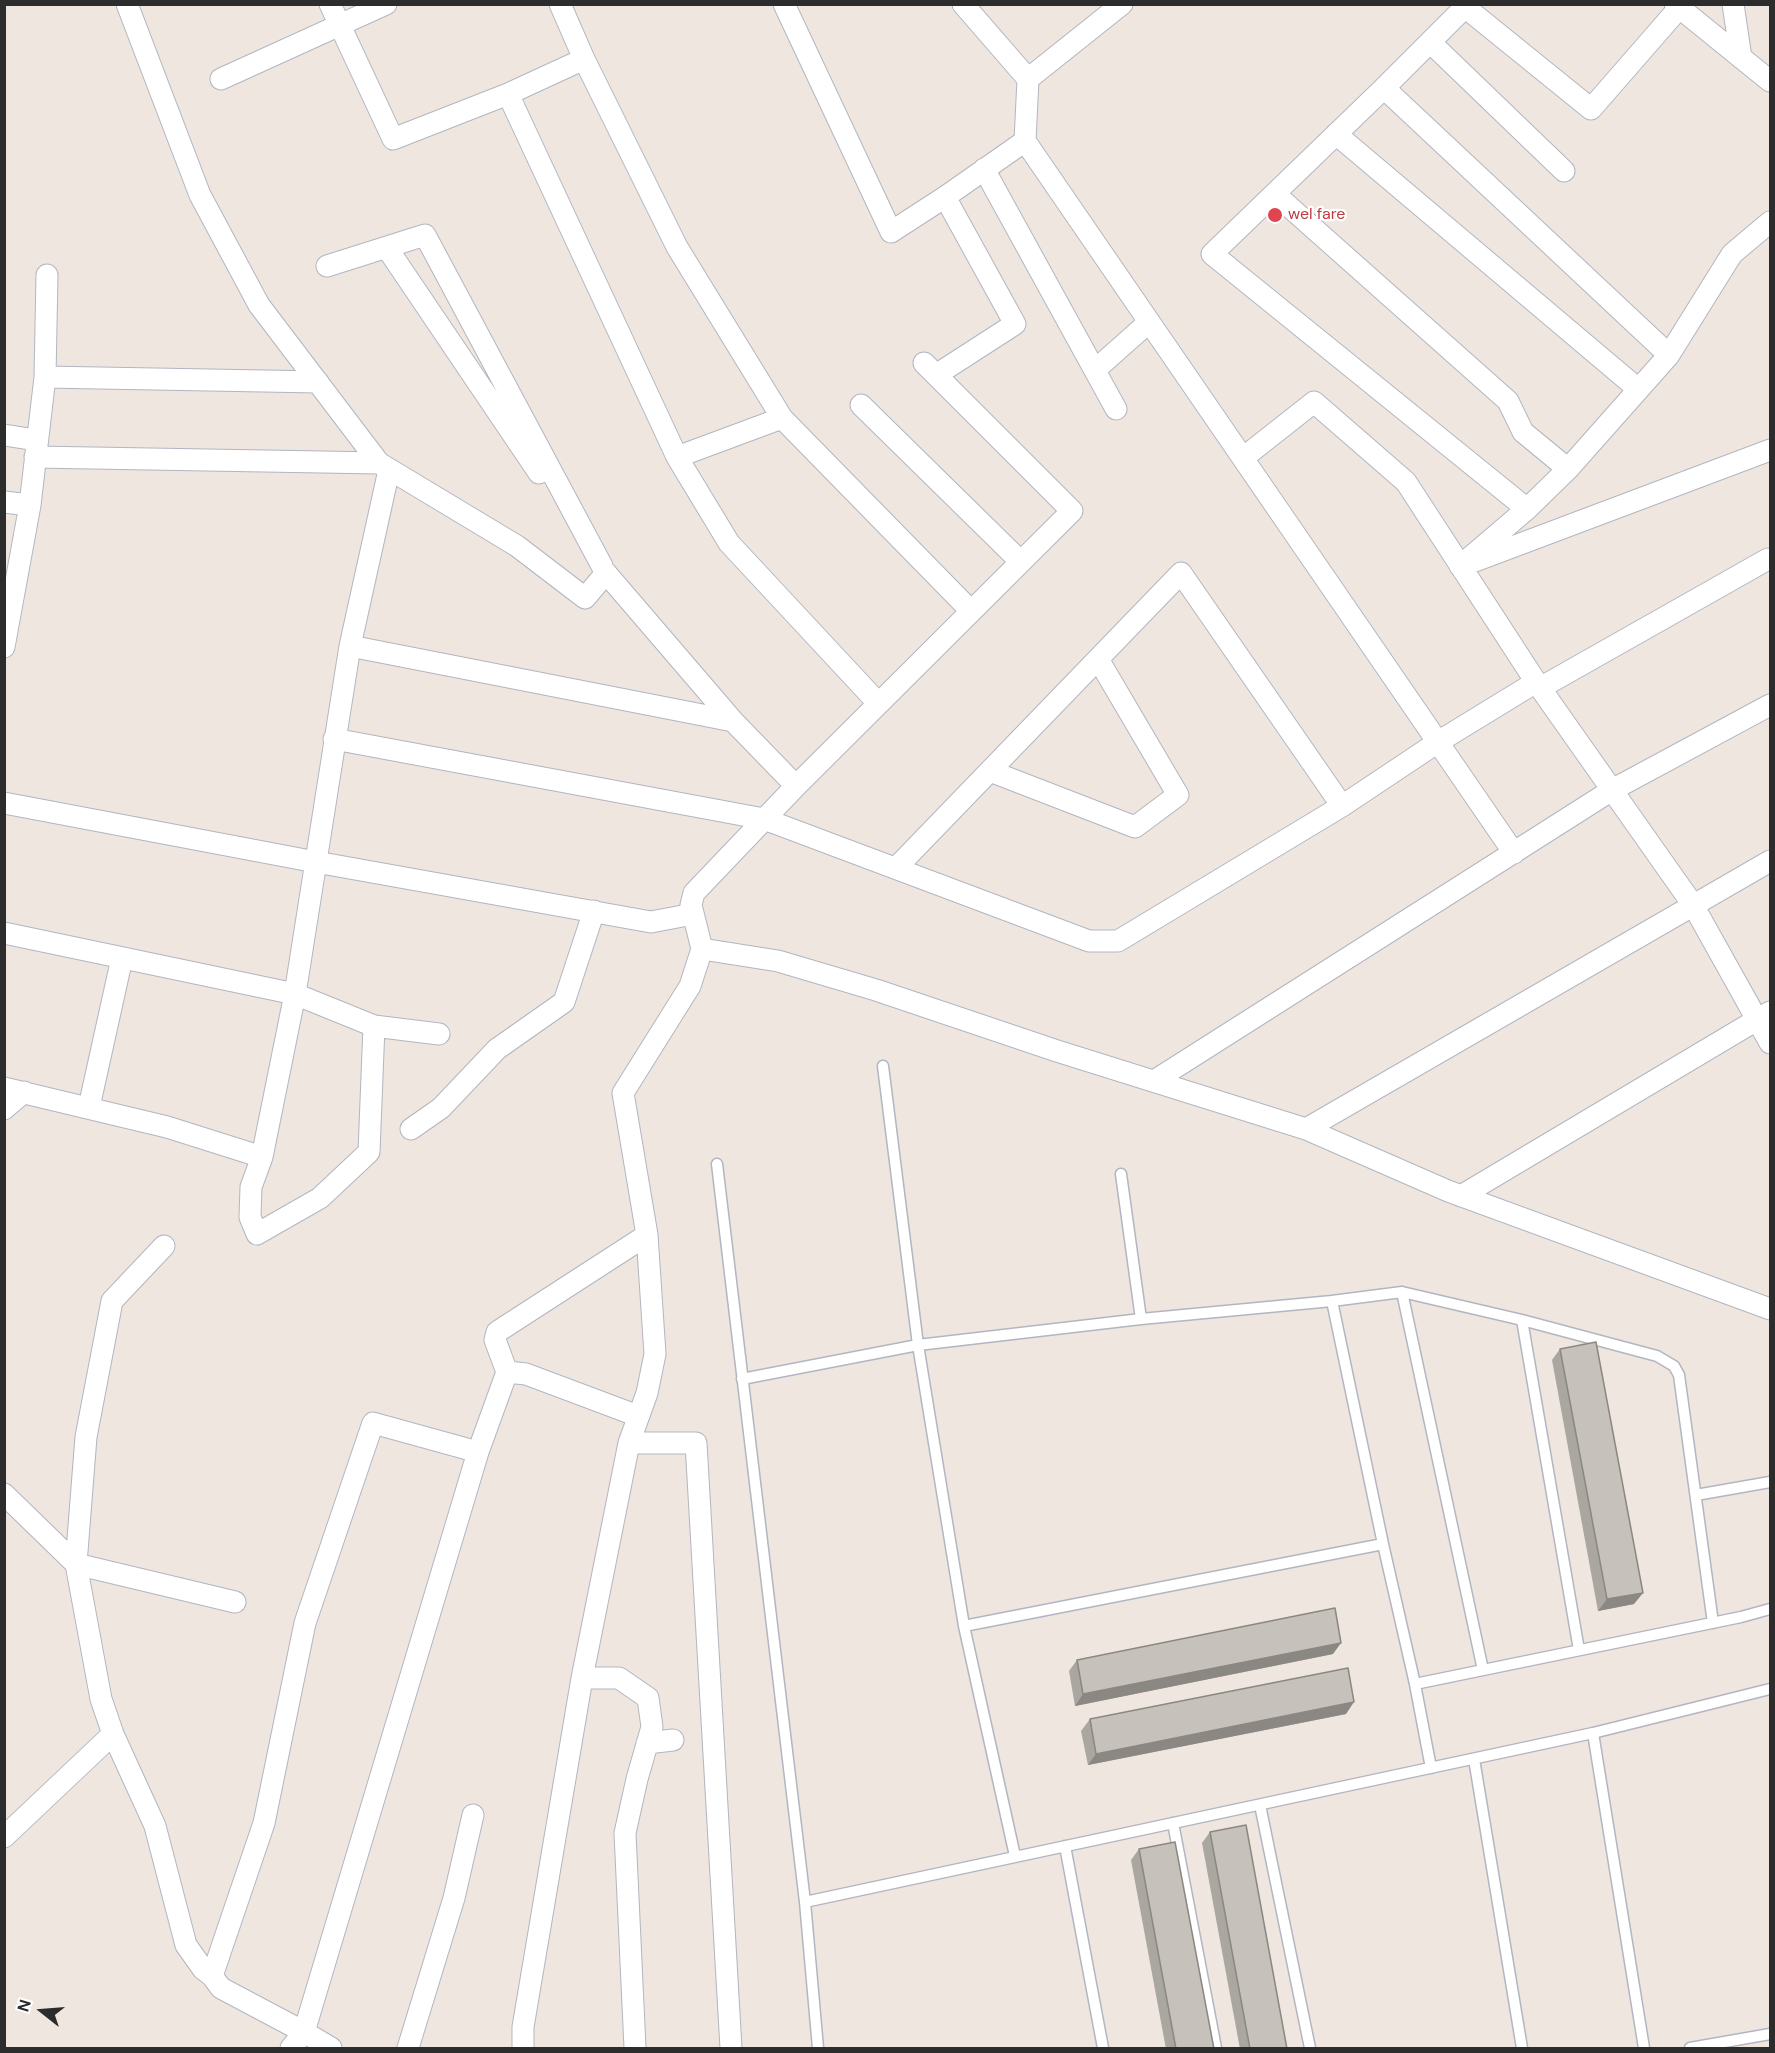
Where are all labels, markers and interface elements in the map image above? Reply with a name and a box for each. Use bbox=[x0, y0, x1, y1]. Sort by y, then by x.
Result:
place label: wel fare bbox=[1288, 205, 1345, 225]
marker: wel fare bbox=[1266, 206, 1284, 224]
north arrow bbox=[12, 1981, 72, 2041]
text: N bbox=[13, 1997, 36, 2014]

